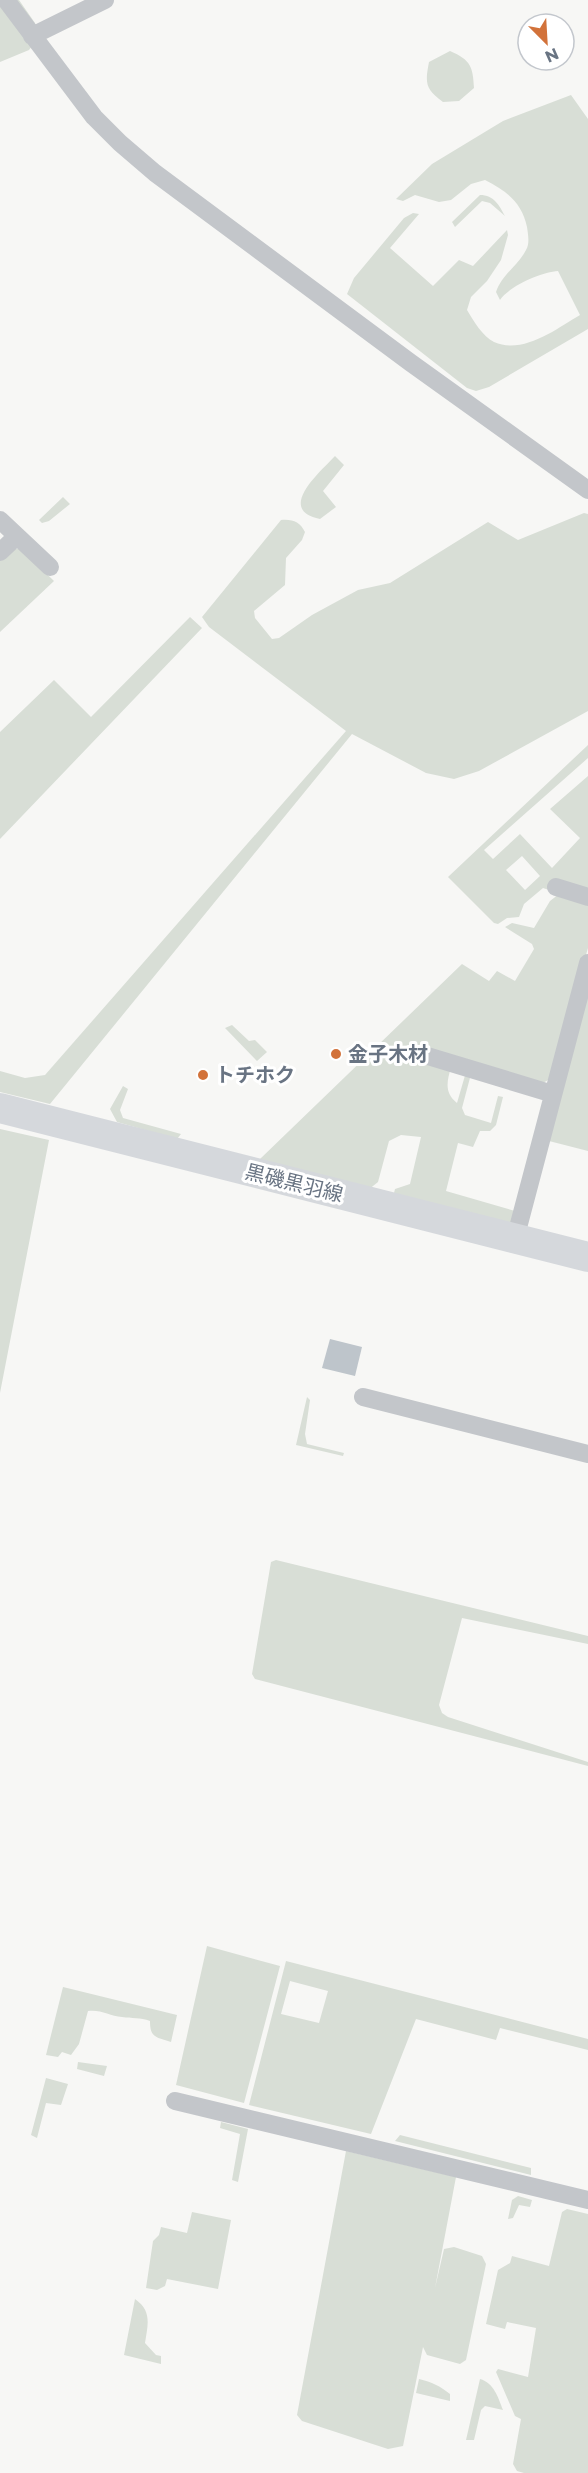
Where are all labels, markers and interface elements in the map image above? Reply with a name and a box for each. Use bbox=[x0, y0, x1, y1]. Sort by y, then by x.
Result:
north arrow bbox=[516, 12, 576, 72]
text: N bbox=[542, 44, 562, 67]
place label: 金子木材 bbox=[348, 1042, 428, 1066]
marker: 金子木材 bbox=[329, 1047, 343, 1061]
place label: トチホク bbox=[215, 1063, 295, 1087]
marker: トチホク bbox=[196, 1068, 210, 1082]
street label: 黒磯黒羽線 bbox=[243, 1159, 345, 1207]

